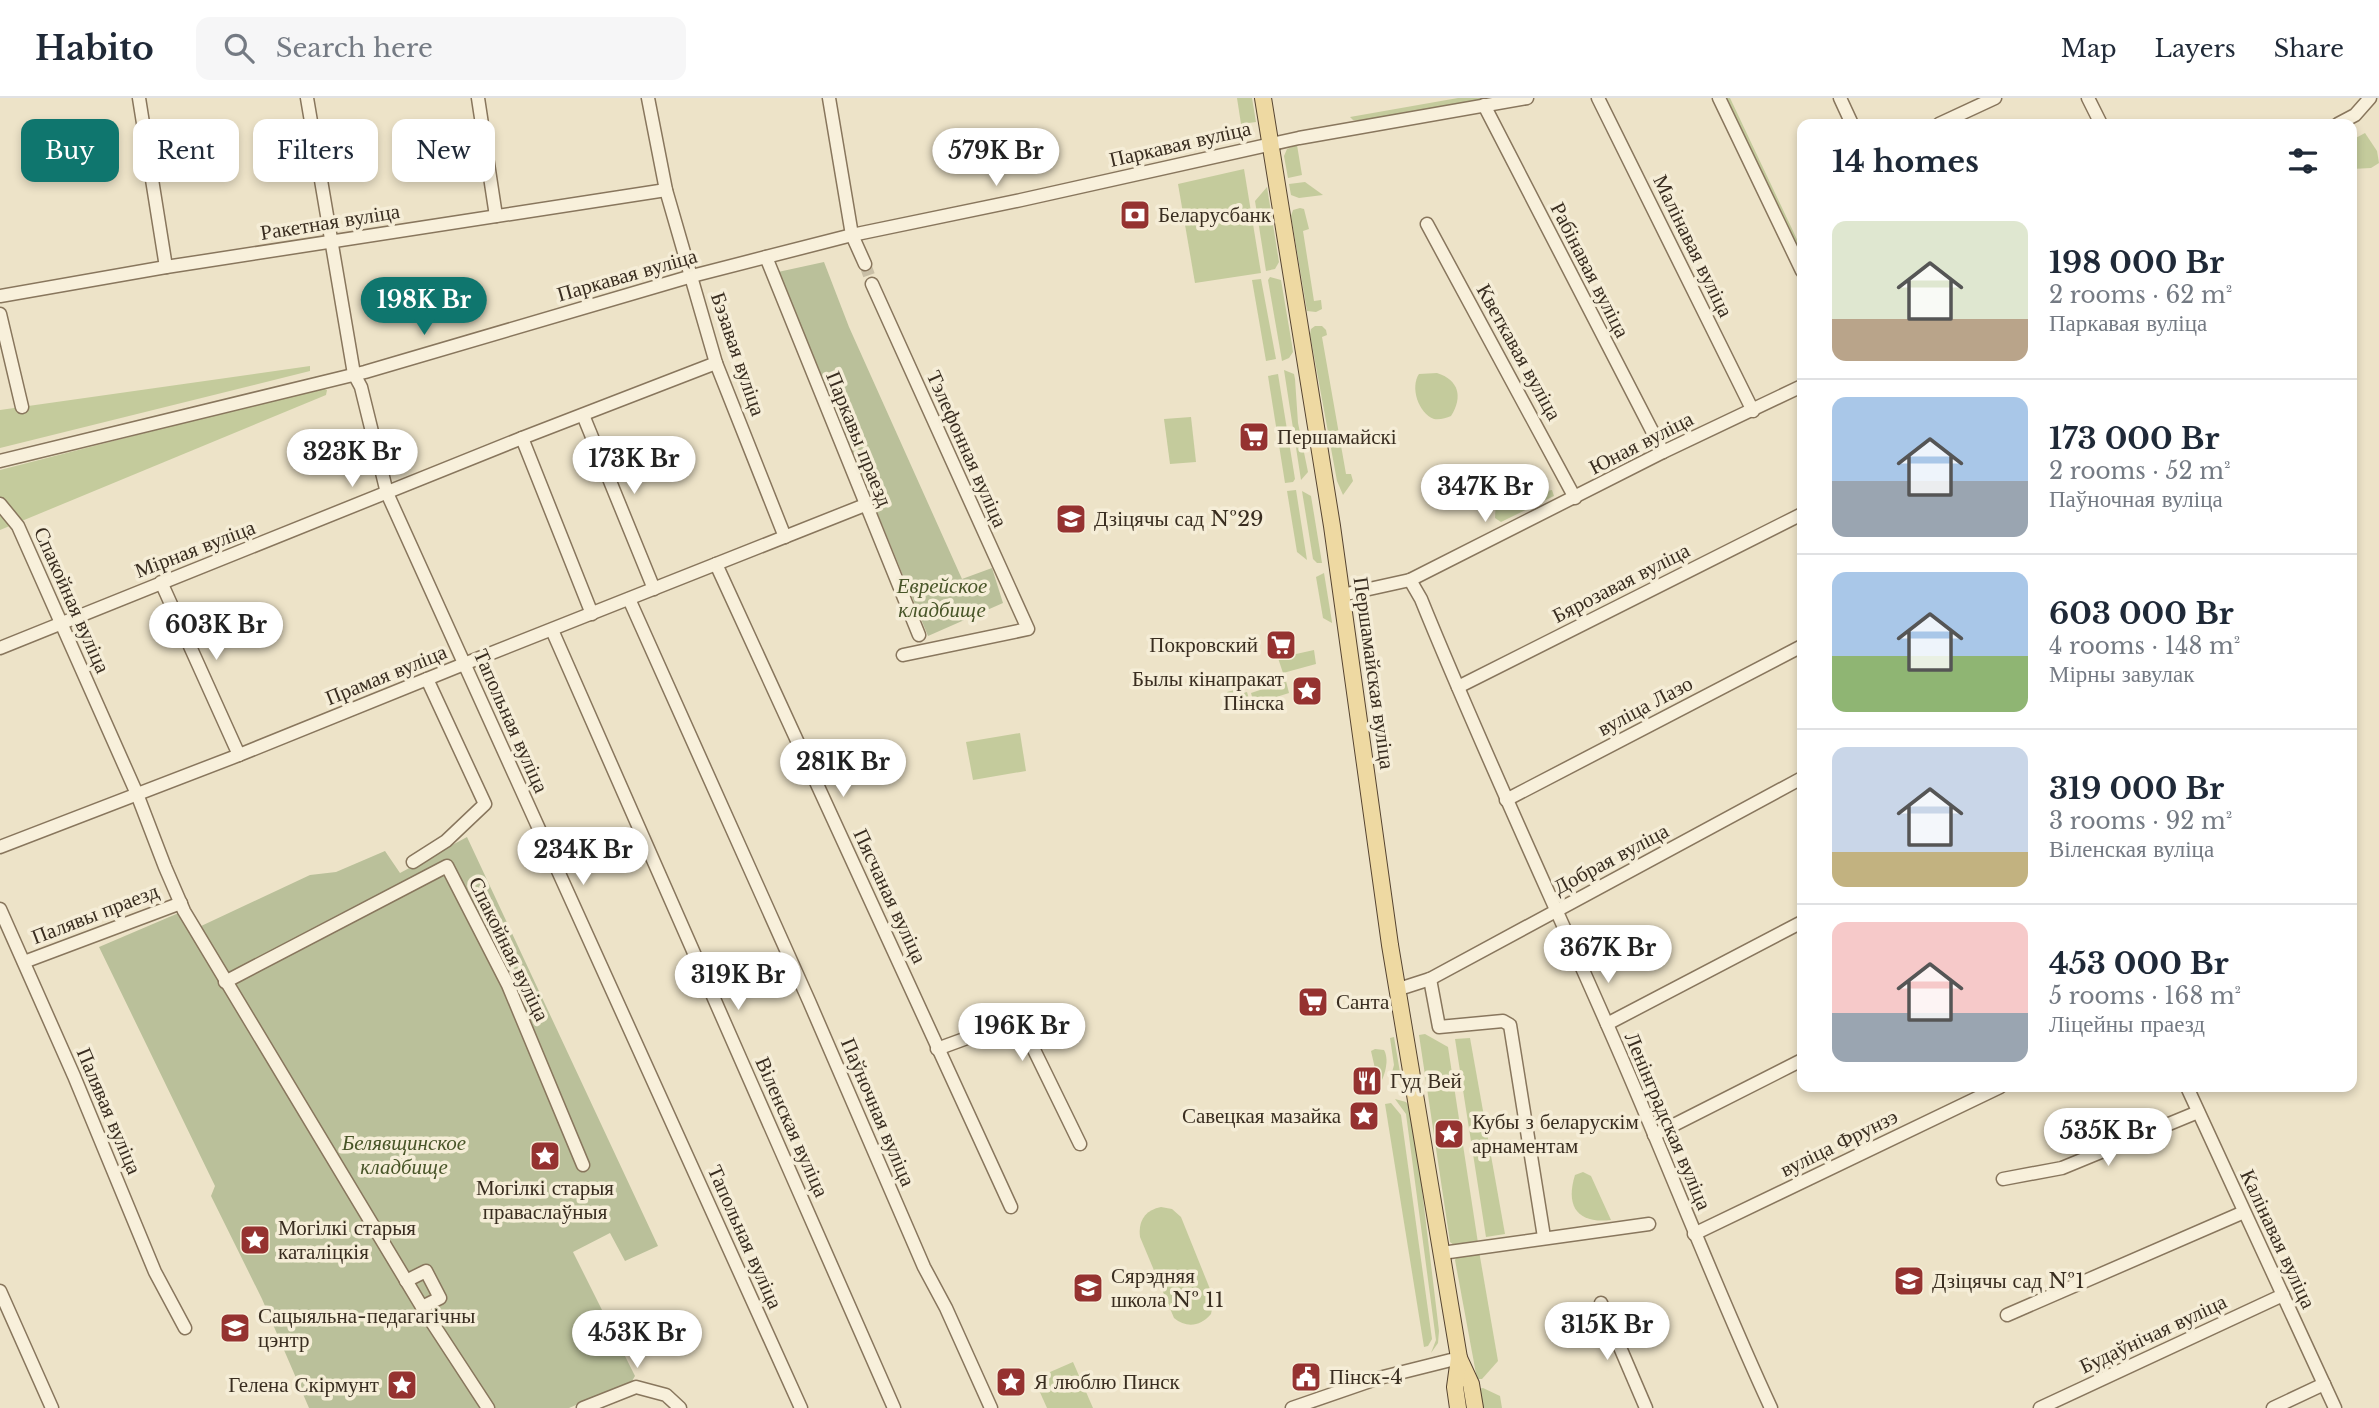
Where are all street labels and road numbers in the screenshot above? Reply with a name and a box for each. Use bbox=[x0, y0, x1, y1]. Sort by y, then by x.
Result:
street label: Паркавая вуліца bbox=[1107, 115, 1254, 173]
street label: Малінавая вуліца bbox=[1647, 170, 1739, 322]
street label: Ракетная вуліца bbox=[258, 198, 402, 246]
street label: Рабінавая вуліца bbox=[1545, 198, 1636, 343]
street label: Паркавая вуліца bbox=[554, 242, 701, 307]
street label: Кветкавая вуліца bbox=[1471, 279, 1567, 425]
street label: Бэзавая вуліца bbox=[705, 289, 772, 420]
street label: Тэлефонная вуліца bbox=[921, 367, 1013, 532]
street label: Паркавы праезд bbox=[820, 368, 898, 511]
street label: Юная вуліца bbox=[1585, 405, 1698, 480]
street label: Мірная вуліца bbox=[131, 514, 260, 584]
street label: Спакойная вуліца bbox=[28, 523, 116, 678]
street label: Бярозавая вуліца bbox=[1548, 537, 1695, 629]
street label: Першамайская вуліца bbox=[1348, 575, 1400, 772]
street label: Прамая вуліца bbox=[321, 639, 451, 711]
street label: Тапольная вуліца bbox=[468, 645, 555, 798]
street label: вуліца Лазо bbox=[1593, 670, 1697, 742]
street label: Добрая вуліца bbox=[1549, 817, 1674, 900]
street label: Пясчаная вуліца bbox=[847, 825, 933, 968]
street label: Спакойная вуліца bbox=[463, 873, 555, 1026]
street label: Палявы праезд bbox=[28, 878, 163, 950]
street label: Ленінградская вуліца bbox=[1619, 1028, 1717, 1214]
street label: Паўночная вуліца bbox=[835, 1034, 921, 1191]
street label: Палявая вуліца bbox=[71, 1044, 148, 1179]
street label: Віленская вуліца bbox=[749, 1053, 835, 1202]
street label: вуліца Фрунзэ bbox=[1776, 1103, 1902, 1183]
street label: Тапольная вуліца bbox=[702, 1161, 789, 1314]
street label: Калінавая вуліца bbox=[2234, 1165, 2322, 1313]
street label: Будаўнічая вуліца bbox=[2075, 1288, 2231, 1379]

